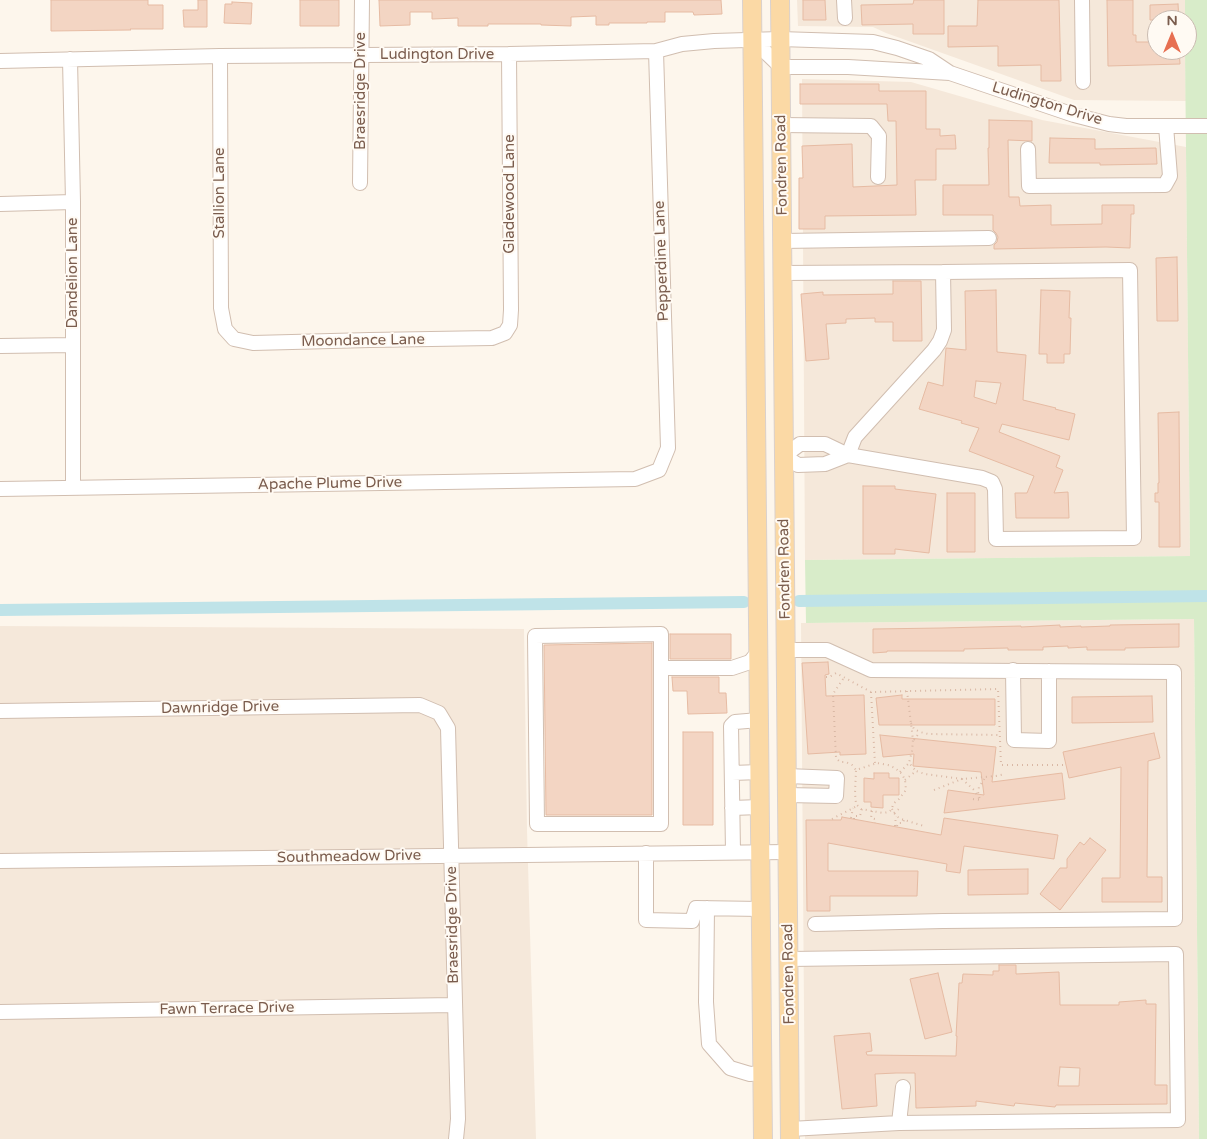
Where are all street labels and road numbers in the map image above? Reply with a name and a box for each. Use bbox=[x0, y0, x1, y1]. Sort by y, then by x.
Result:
street label: Braesridge Drive bbox=[352, 32, 370, 150]
street label: Ludington Drive bbox=[380, 46, 494, 64]
street label: Ludington Drive bbox=[990, 79, 1104, 129]
street label: Fondren Road bbox=[772, 114, 792, 216]
street label: Gladewood Lane bbox=[501, 134, 519, 254]
street label: Stallion Lane bbox=[211, 147, 229, 239]
street label: Pepperdine Lane bbox=[651, 200, 673, 322]
street label: Dandelion Lane bbox=[64, 218, 82, 328]
street label: Moondance Lane bbox=[301, 331, 425, 351]
street label: Apache Plume Drive bbox=[258, 474, 402, 494]
street label: Fondren Road bbox=[775, 518, 795, 620]
street label: Dawnridge Drive bbox=[161, 698, 279, 718]
street label: Southmeadow Drive bbox=[277, 847, 421, 867]
street label: Braesridge Drive bbox=[443, 866, 463, 984]
street label: Fondren Road bbox=[779, 923, 799, 1025]
street label: Fawn Terrace Drive bbox=[159, 999, 295, 1019]

